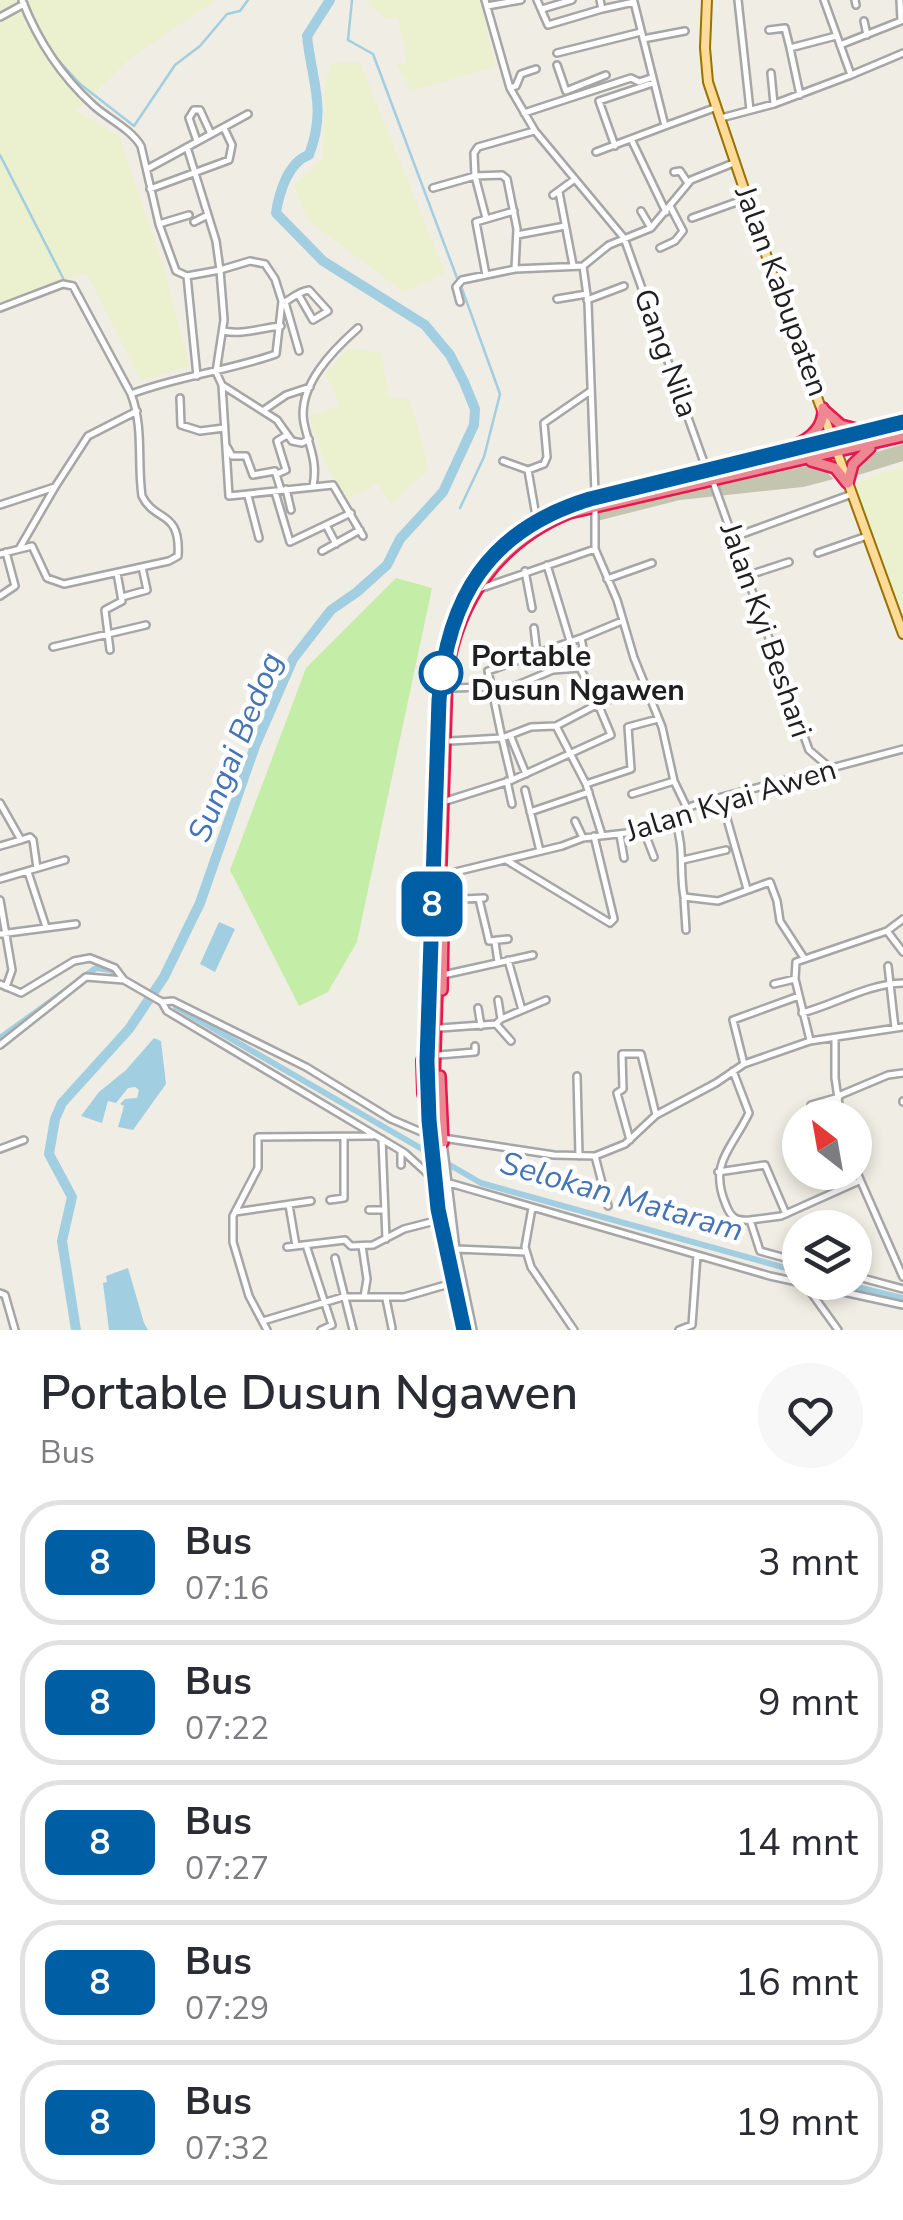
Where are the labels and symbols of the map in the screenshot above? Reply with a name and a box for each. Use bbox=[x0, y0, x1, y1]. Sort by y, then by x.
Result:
street label: Jalan Kabupaten bbox=[724, 179, 839, 402]
street label: Gang Nila bbox=[623, 283, 708, 423]
street label: Jalan Kyi Beshari bbox=[709, 516, 821, 743]
place label: Portable Dusun Ngawen bbox=[471, 636, 685, 711]
water label: Sungai Bedog bbox=[178, 646, 293, 848]
marker: Portable Dusun Ngawen bbox=[420, 652, 462, 694]
street label: Jalan Kyai Awen bbox=[620, 749, 841, 852]
line badge: 8 bbox=[400, 872, 464, 936]
north arrow bbox=[782, 1100, 872, 1190]
water label: Selokan Mataram bbox=[495, 1141, 748, 1252]

